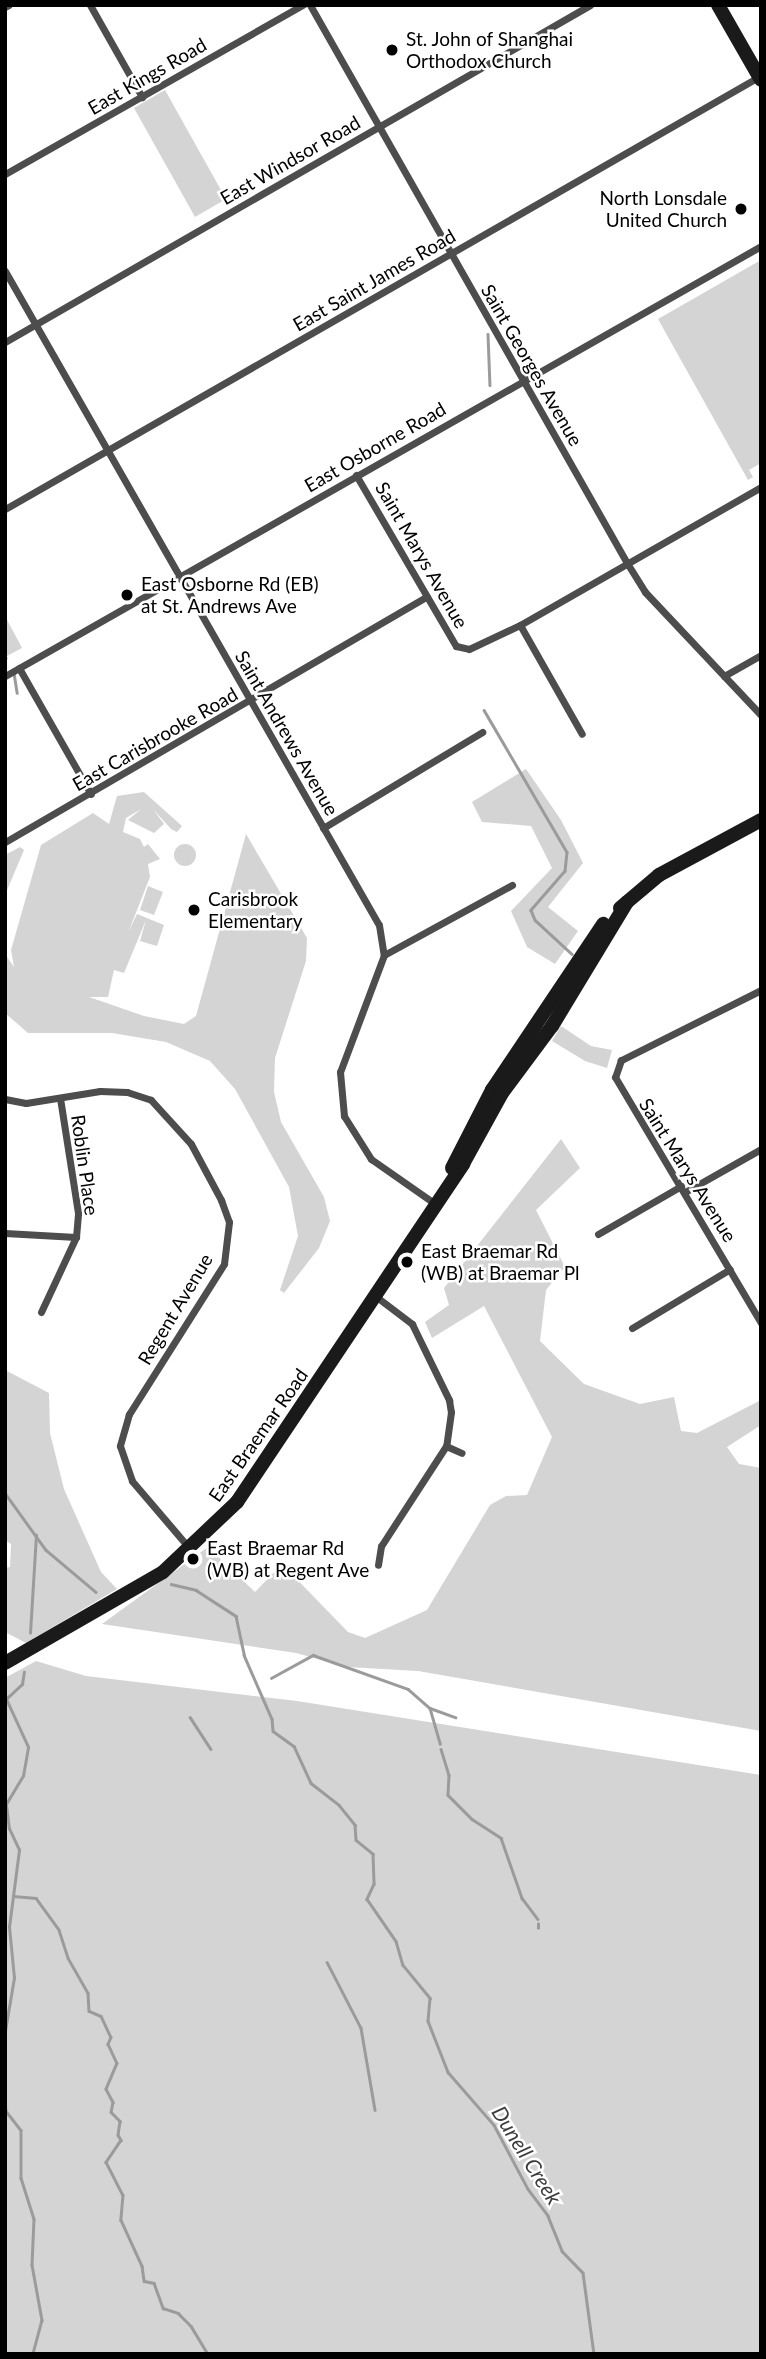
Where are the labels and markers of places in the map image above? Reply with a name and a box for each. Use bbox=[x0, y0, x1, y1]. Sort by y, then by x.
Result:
place label: St. John of Shanghai Orthodox Church bbox=[406, 28, 574, 72]
marker: St. John of Shanghai Orthodox Church bbox=[384, 42, 400, 58]
place label: North Lonsdale United Church bbox=[600, 187, 727, 231]
marker: North Lonsdale United Church bbox=[733, 201, 749, 217]
place label: East Osborne Rd (EB) at St. Andrews Ave bbox=[141, 573, 319, 617]
marker: East Osborne Rd (EB) at St. Andrews Ave bbox=[119, 587, 135, 603]
place label: Carisbrook Elementary bbox=[208, 888, 302, 932]
marker: Carisbrook Elementary bbox=[186, 902, 202, 918]
place label: East Braemar Rd (WB) at Braemar Pl bbox=[421, 1240, 580, 1284]
marker: East Braemar Rd (WB) at Braemar Pl bbox=[399, 1254, 415, 1270]
place label: East Braemar Rd (WB) at Regent Ave bbox=[207, 1537, 370, 1581]
marker: East Braemar Rd (WB) at Regent Ave bbox=[185, 1551, 201, 1567]

